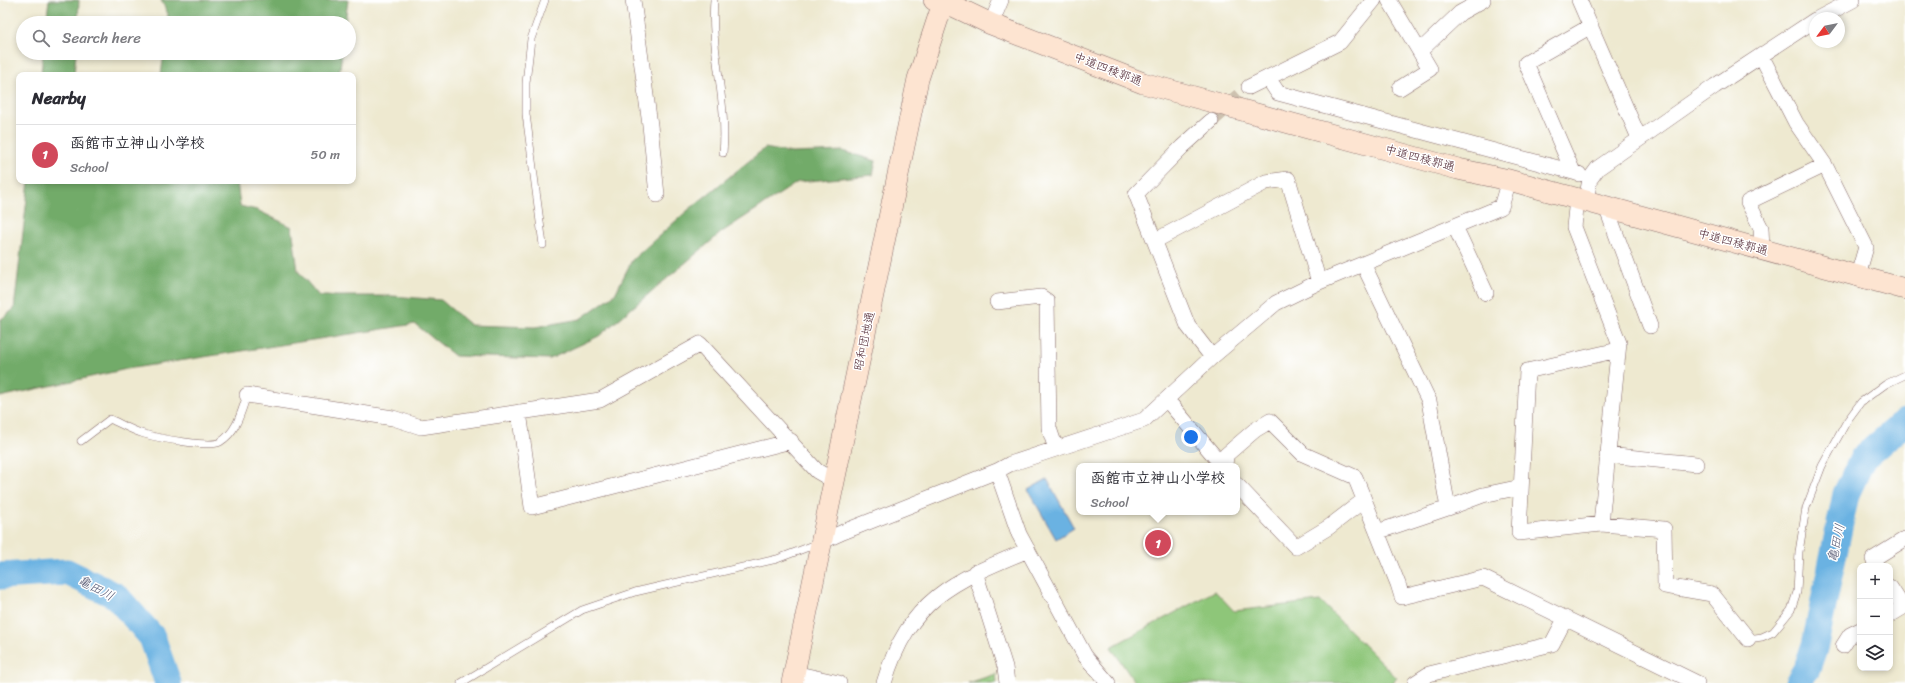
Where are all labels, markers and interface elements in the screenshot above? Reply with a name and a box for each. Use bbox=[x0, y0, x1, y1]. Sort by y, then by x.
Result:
north arrow bbox=[1809, 12, 1845, 48]
search box bbox=[16, 16, 356, 60]
text: Search here bbox=[62, 25, 141, 51]
icon: search bbox=[30, 27, 52, 49]
street label: 中道四稜郭通 bbox=[1070, 46, 1146, 92]
text: Nearby bbox=[32, 83, 86, 113]
text: 函館市立神山小学校 bbox=[70, 130, 205, 156]
street label: 中道四稜郭通 bbox=[1382, 138, 1458, 178]
text: 1 bbox=[42, 143, 48, 166]
text: 50 m bbox=[310, 143, 340, 166]
text: School bbox=[70, 156, 108, 179]
street label: 中道四稜郭通 bbox=[1695, 222, 1771, 262]
street label: 昭和団地通 bbox=[847, 309, 881, 373]
your location bbox=[1181, 427, 1201, 447]
popup bbox=[1076, 463, 1240, 515]
text: 函館市立神山小学校 bbox=[1090, 465, 1226, 491]
text: School bbox=[1090, 491, 1129, 514]
water label: 亀田川 bbox=[1821, 522, 1851, 564]
pin: 1 bbox=[1145, 528, 1171, 558]
map controls bbox=[1857, 563, 1893, 671]
button: + bbox=[1857, 563, 1893, 599]
water label: 亀田川 bbox=[73, 569, 119, 607]
button: − bbox=[1857, 599, 1893, 635]
button: layers bbox=[1857, 635, 1893, 671]

